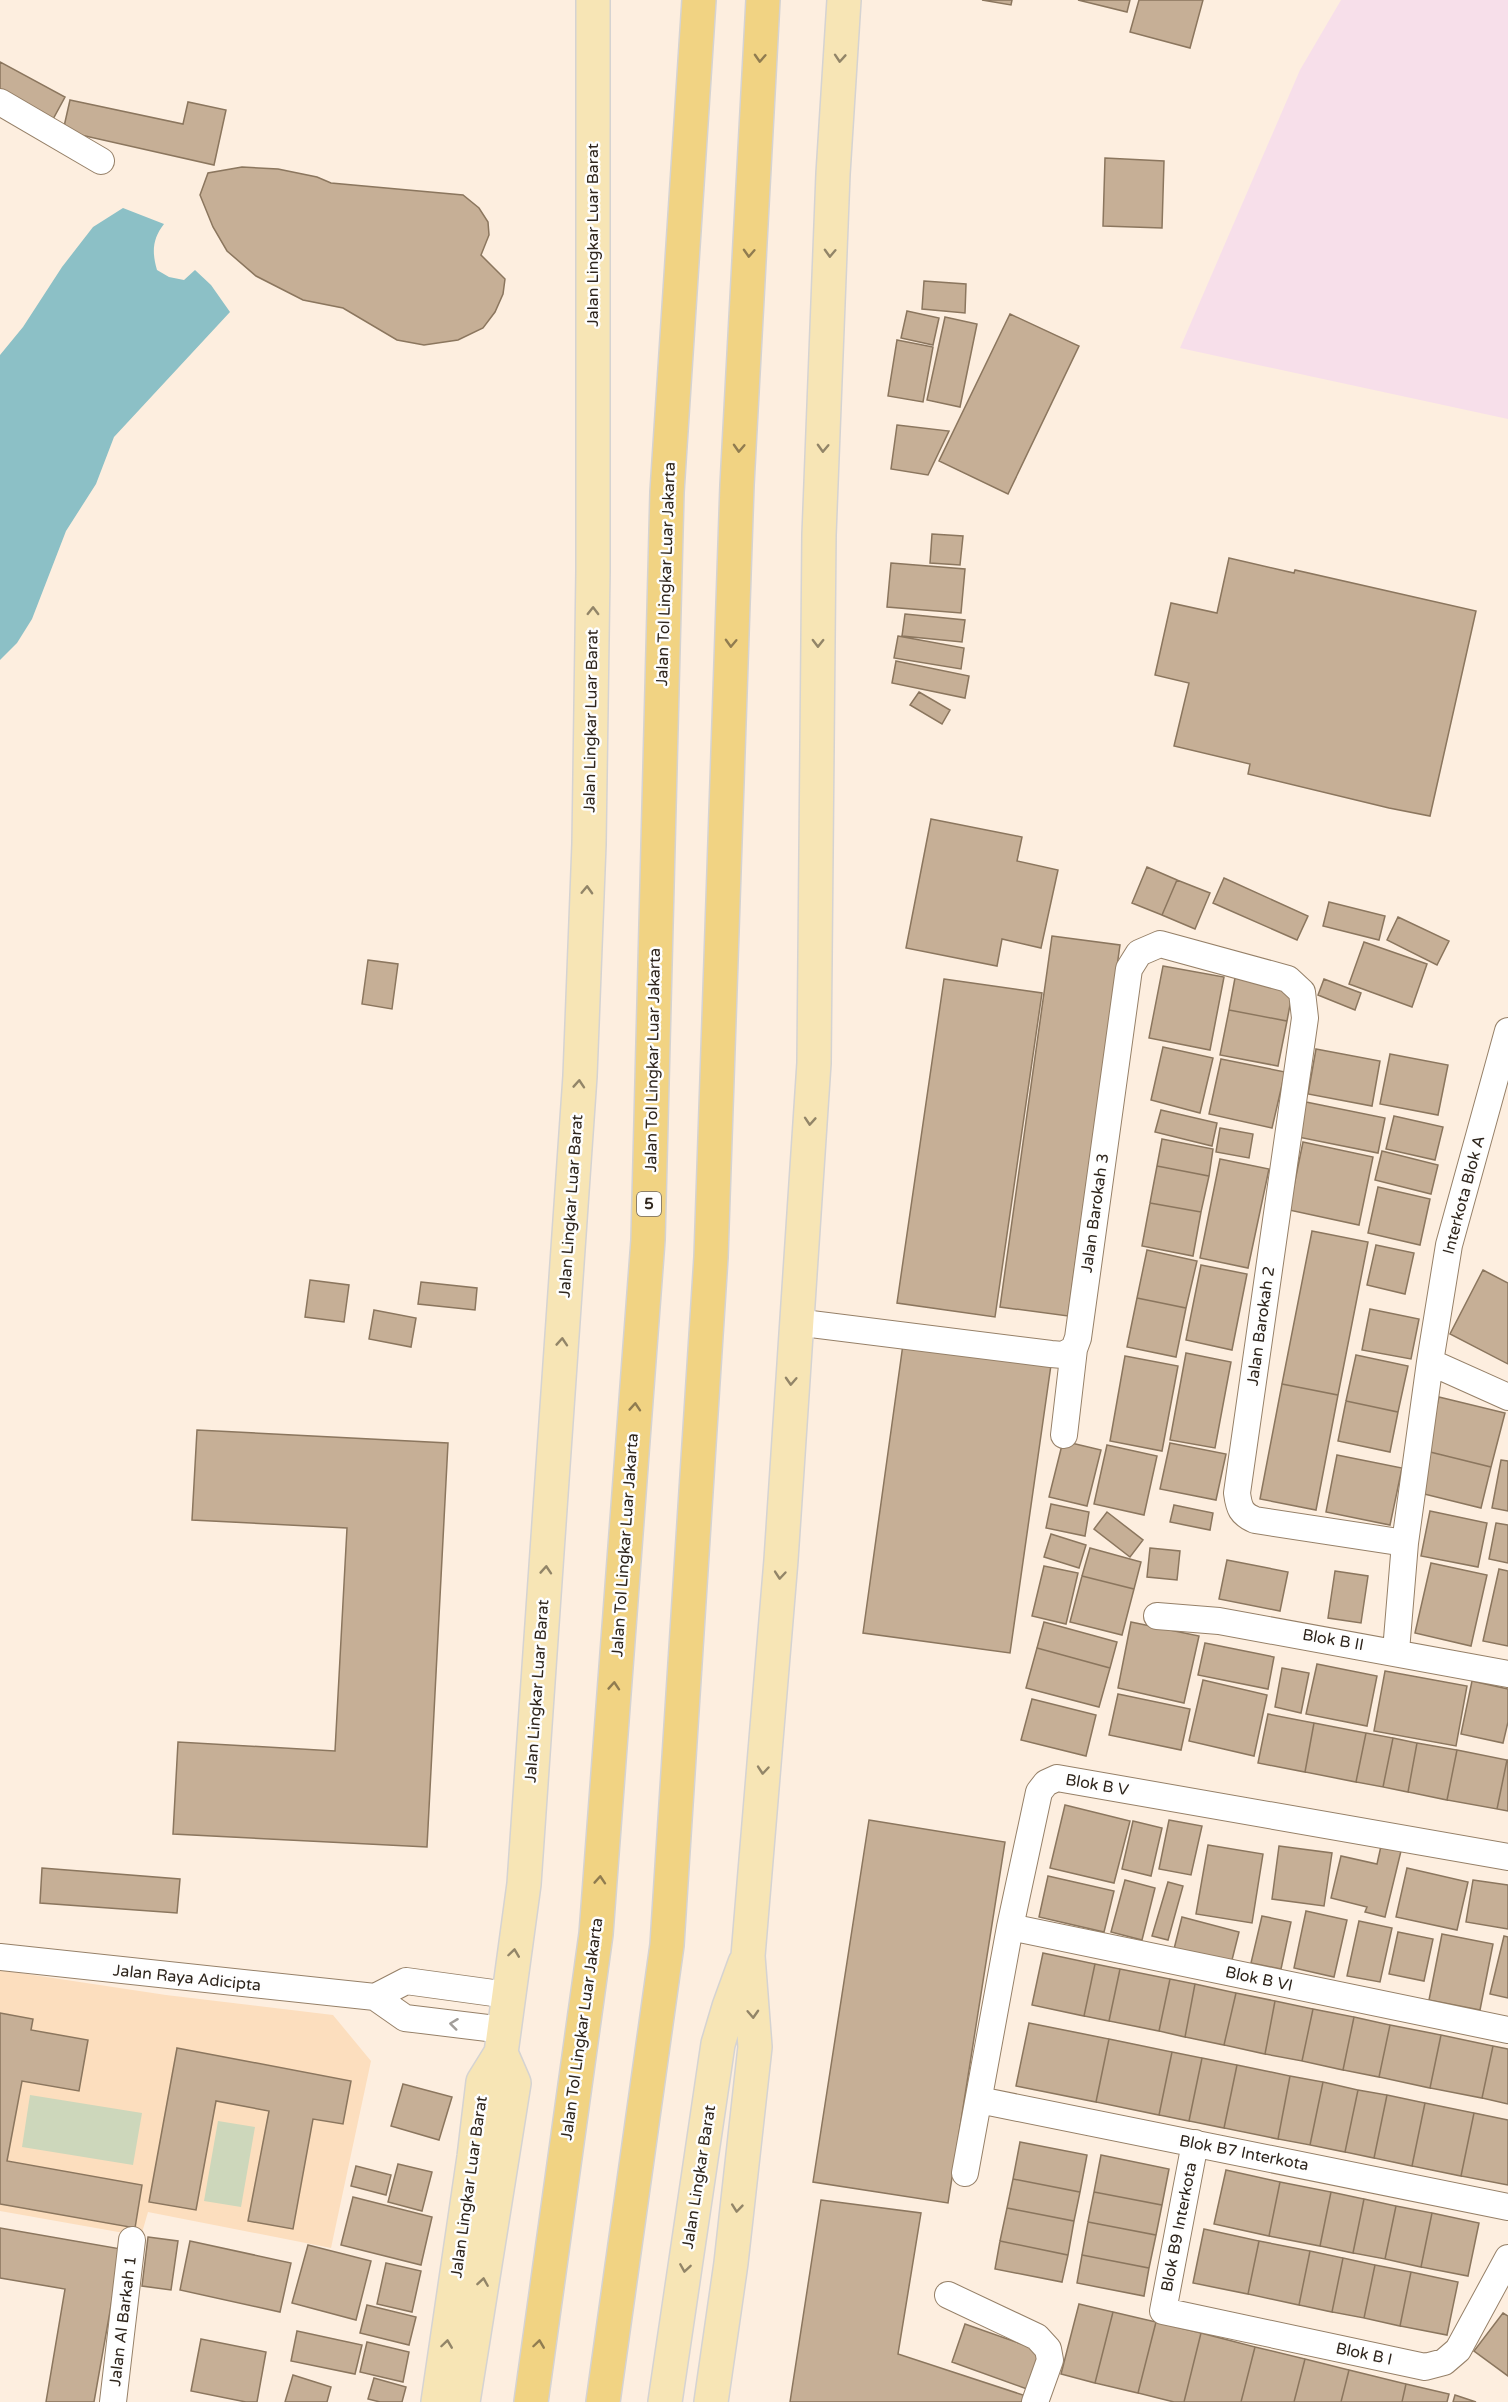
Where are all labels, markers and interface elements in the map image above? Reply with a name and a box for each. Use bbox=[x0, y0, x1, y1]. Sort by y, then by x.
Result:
one-way arrow bbox=[754, 54, 767, 63]
one-way arrow bbox=[834, 54, 847, 63]
street label: Jalan Lingkar Luar Barat bbox=[583, 143, 603, 327]
one-way arrow bbox=[743, 249, 756, 258]
one-way arrow bbox=[823, 249, 836, 258]
one-way arrow bbox=[732, 443, 745, 452]
one-way arrow bbox=[816, 443, 829, 452]
street label: Jalan Tol Lingkar Luar Jakarta bbox=[652, 462, 680, 686]
one-way arrow bbox=[587, 606, 599, 615]
street label: Jalan Lingkar Luar Barat bbox=[579, 629, 603, 813]
one-way arrow bbox=[725, 638, 738, 647]
one-way arrow bbox=[812, 638, 824, 647]
one-way arrow bbox=[580, 885, 593, 894]
street label: Jalan Tol Lingkar Luar Jakarta bbox=[641, 948, 665, 1172]
one-way arrow bbox=[572, 1080, 585, 1089]
street label: Jalan Lingkar Luar Barat bbox=[555, 1114, 587, 1298]
one-way arrow bbox=[803, 1117, 816, 1126]
street label: Interkota Blok A bbox=[1439, 1133, 1489, 1257]
street label: Jalan Barokah 3 bbox=[1077, 1152, 1113, 1274]
road number: 5 bbox=[637, 1192, 661, 1216]
street label: Jalan Barokah 2 bbox=[1243, 1265, 1279, 1387]
one-way arrow bbox=[555, 1337, 568, 1346]
one-way arrow bbox=[785, 1376, 798, 1385]
one-way arrow bbox=[629, 1403, 642, 1412]
street label: Jalan Tol Lingkar Luar Jakarta bbox=[607, 1432, 643, 1658]
one-way arrow bbox=[539, 1566, 552, 1575]
one-way arrow bbox=[773, 1571, 786, 1580]
street label: Jalan Lingkar Luar Barat bbox=[521, 1599, 553, 1783]
street label: Blok B II bbox=[1301, 1625, 1365, 1655]
one-way arrow bbox=[608, 1681, 621, 1690]
one-way arrow bbox=[757, 1765, 770, 1774]
street label: Blok B V bbox=[1064, 1770, 1130, 1800]
one-way arrow bbox=[593, 1876, 606, 1885]
street label: Jalan Tol Lingkar Luar Jakarta bbox=[556, 1917, 608, 2141]
one-way arrow bbox=[508, 1948, 520, 1958]
street label: Jalan Raya Adicipta bbox=[112, 1960, 262, 1996]
street label: Blok B VI bbox=[1223, 1962, 1295, 1996]
one-way arrow bbox=[747, 2009, 760, 2018]
one-way arrow bbox=[450, 2018, 459, 2031]
street label: Jalan Lingkar Luar Barat bbox=[446, 2095, 492, 2279]
street label: Jalan Lingkar Barat bbox=[678, 2104, 720, 2250]
street label: Blok B7 Interkota bbox=[1178, 2131, 1310, 2175]
street label: Blok B9 Interkota bbox=[1157, 2161, 1201, 2293]
one-way arrow bbox=[731, 2203, 744, 2212]
street label: Jalan Al Barkah 1 bbox=[105, 2255, 141, 2387]
one-way arrow bbox=[679, 2264, 691, 2273]
one-way arrow bbox=[476, 2277, 488, 2287]
street label: Blok B I bbox=[1334, 2338, 1394, 2370]
one-way arrow bbox=[440, 2339, 452, 2349]
one-way arrow bbox=[532, 2339, 544, 2349]

